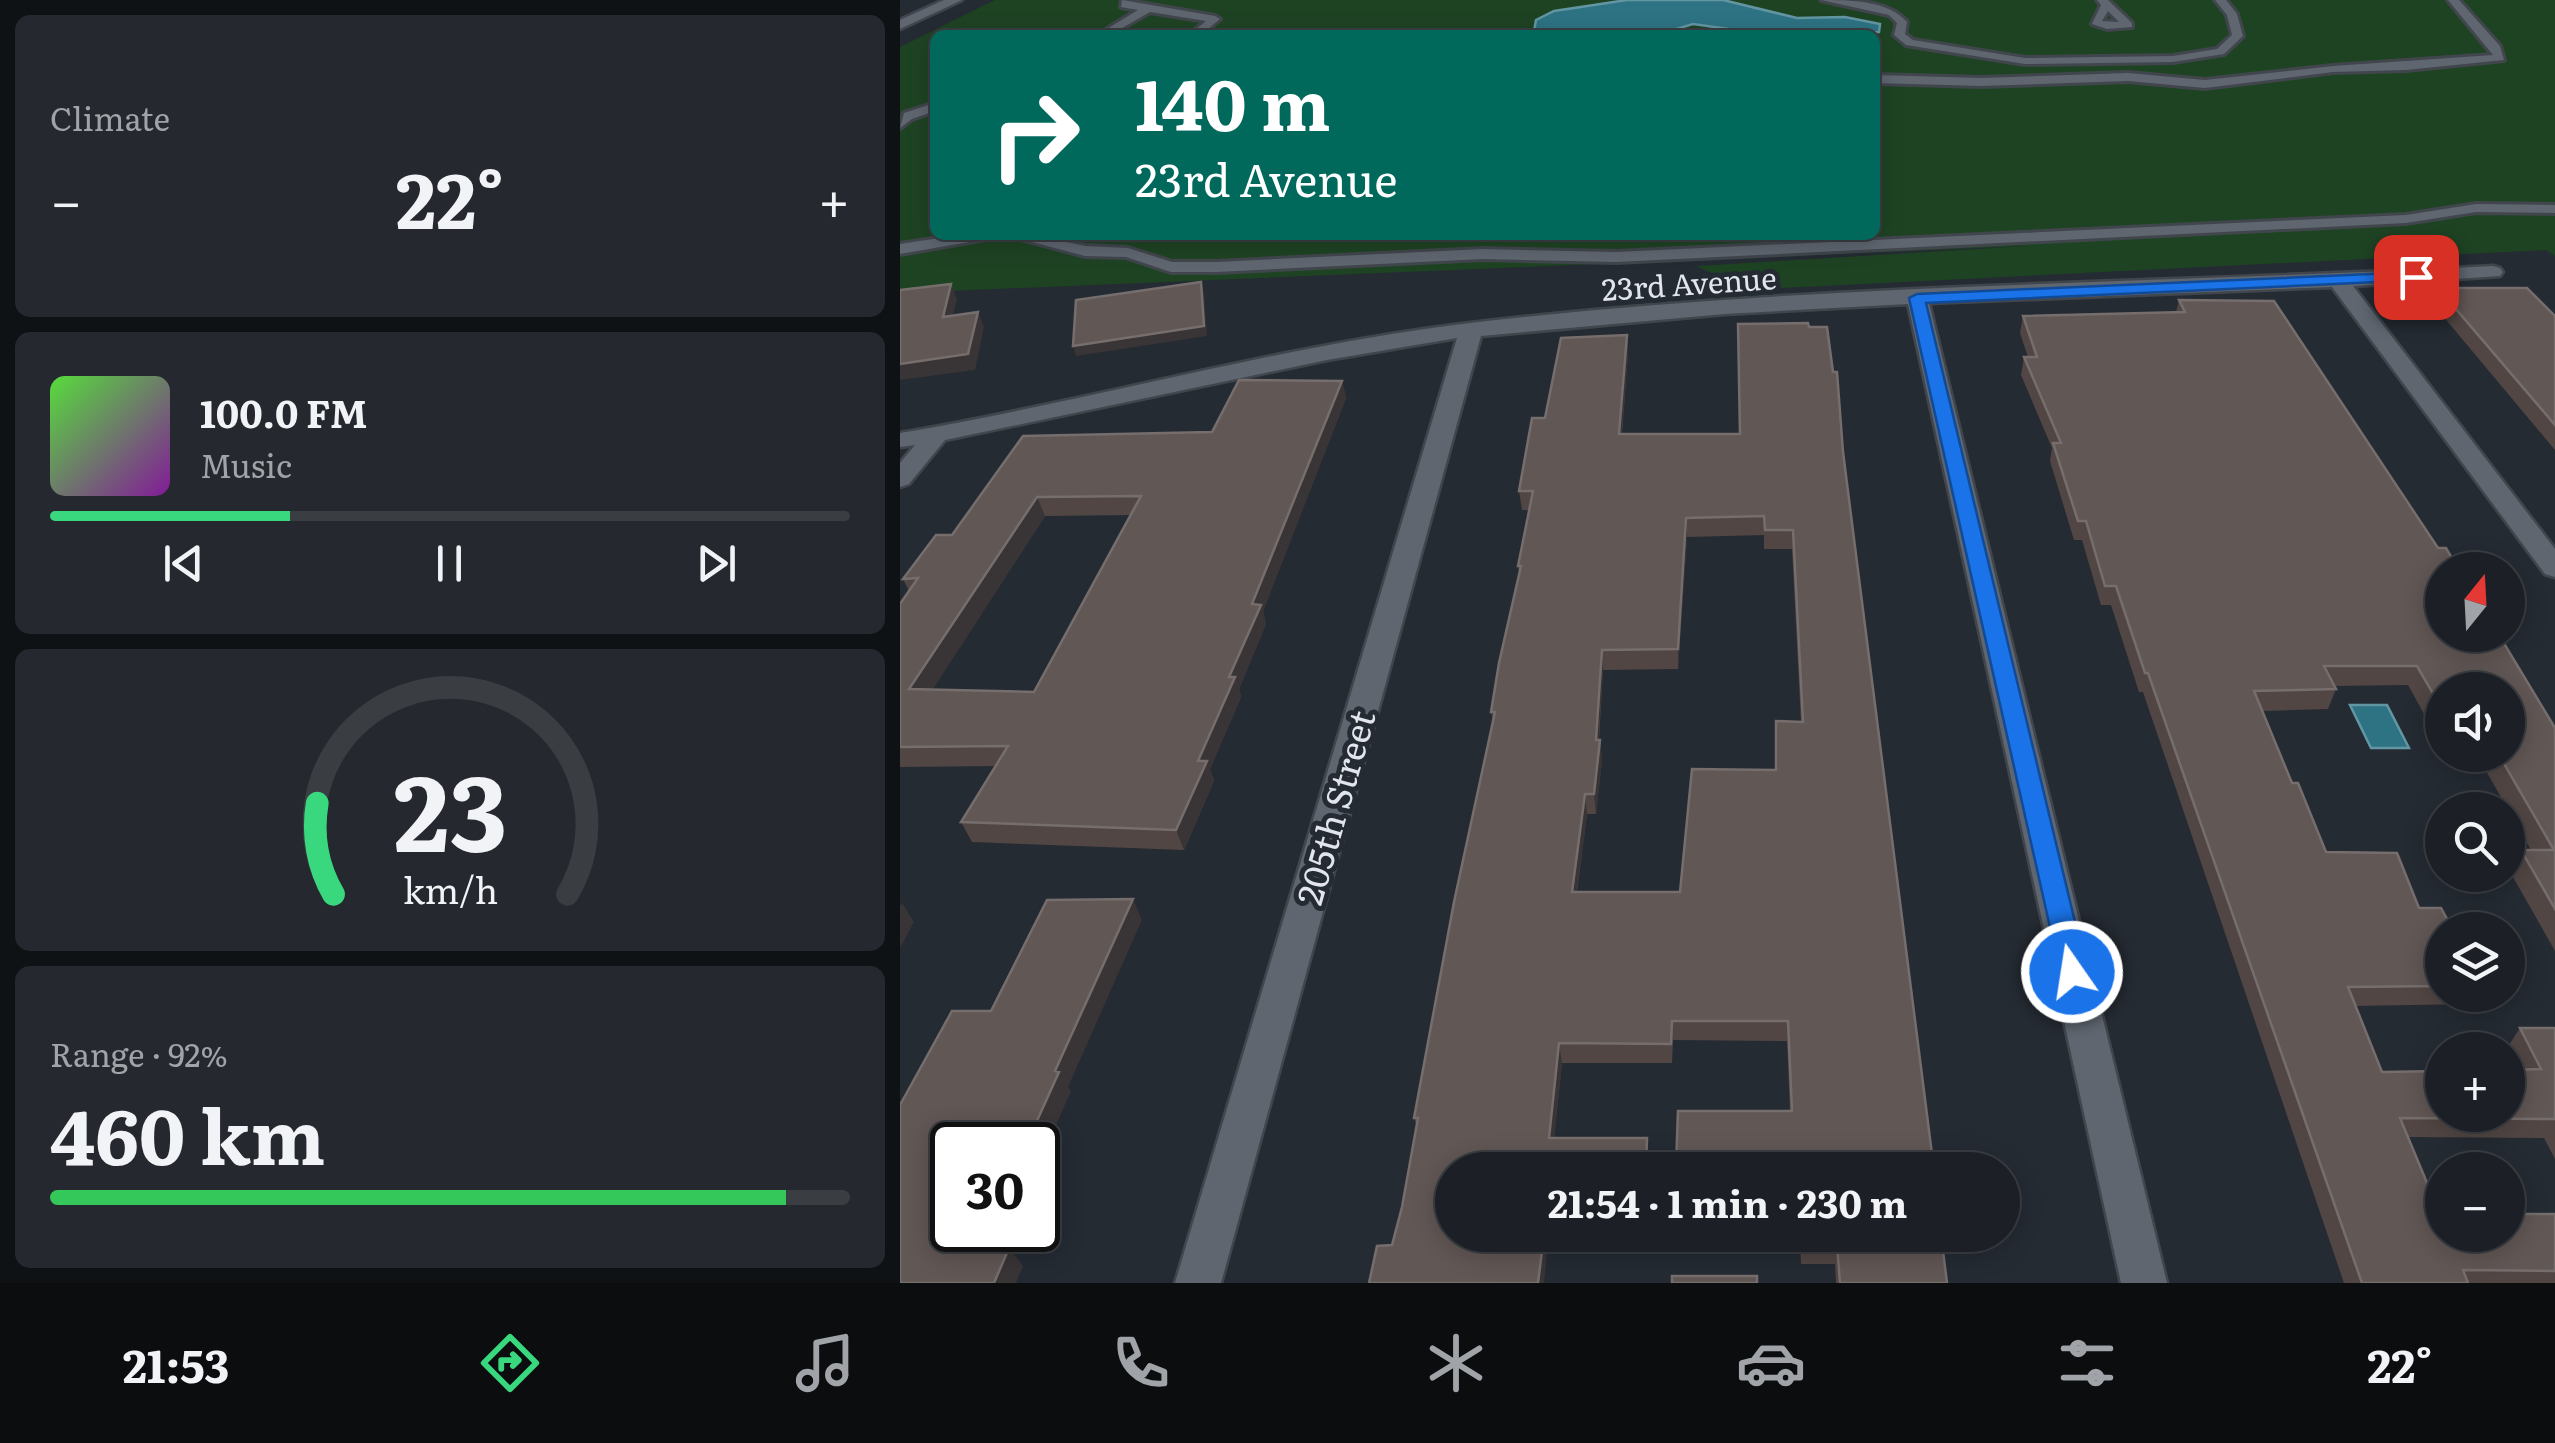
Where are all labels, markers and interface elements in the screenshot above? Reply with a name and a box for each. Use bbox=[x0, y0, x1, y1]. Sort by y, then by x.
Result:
text: 140 m bbox=[1135, 49, 1330, 153]
icon: right bbox=[970, 70, 1100, 200]
text: Climate bbox=[50, 93, 170, 141]
text: 22° bbox=[396, 141, 504, 252]
text: 23rd Avenue bbox=[1135, 144, 1398, 211]
text: − bbox=[50, 157, 82, 239]
text: + bbox=[818, 157, 850, 239]
pin bbox=[2374, 235, 2459, 320]
icon: arrive bbox=[2389, 250, 2444, 305]
street label: 23rd Avenue bbox=[1600, 254, 1778, 310]
text: 100.0 FM bbox=[200, 383, 368, 440]
text: Music bbox=[200, 440, 292, 488]
icon: previous bbox=[156, 536, 211, 591]
icon: pause bbox=[422, 536, 477, 591]
icon: next bbox=[689, 536, 744, 591]
north arrow bbox=[2425, 552, 2525, 652]
map controls bbox=[2425, 552, 2525, 1252]
button: sound bbox=[2425, 672, 2525, 772]
street label: 205th Street bbox=[1281, 704, 1387, 910]
text: 23 bbox=[393, 730, 507, 884]
button: search bbox=[2425, 792, 2525, 892]
text: km/h bbox=[402, 862, 498, 915]
button: layers bbox=[2425, 912, 2525, 1012]
position arrow bbox=[2020, 920, 2124, 1024]
text: Range · 92% bbox=[50, 1029, 228, 1077]
button: + bbox=[2425, 1032, 2525, 1132]
text: 460 km bbox=[50, 1077, 325, 1188]
speed limit sign: 30 bbox=[930, 1122, 1060, 1252]
button: − bbox=[2425, 1152, 2525, 1252]
text: 21:54 · 1 min · 230 m bbox=[1548, 1173, 1907, 1230]
icon: directions bbox=[475, 1328, 545, 1398]
icon: music bbox=[790, 1328, 860, 1398]
icon: phone bbox=[1106, 1328, 1176, 1398]
icon: climate bbox=[1421, 1328, 1491, 1398]
icon: car bbox=[1736, 1328, 1806, 1398]
icon: filters bbox=[2052, 1328, 2122, 1398]
text: 21:53 bbox=[123, 1330, 229, 1397]
text: 22° bbox=[2367, 1330, 2432, 1397]

